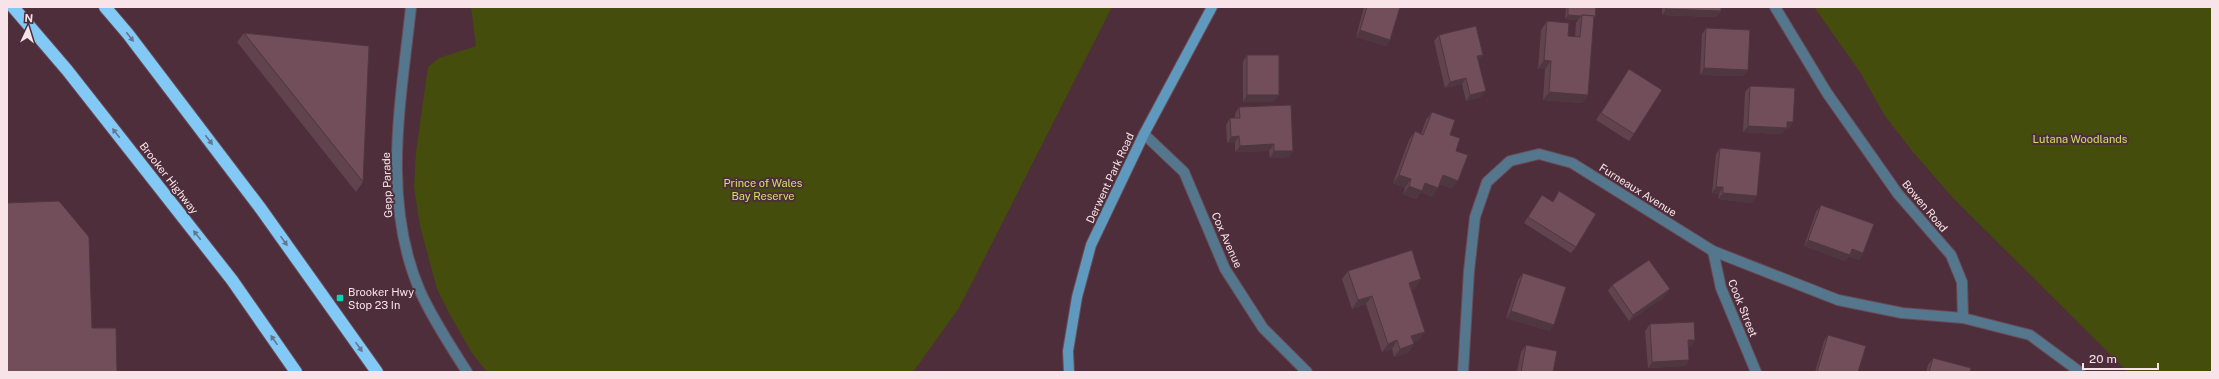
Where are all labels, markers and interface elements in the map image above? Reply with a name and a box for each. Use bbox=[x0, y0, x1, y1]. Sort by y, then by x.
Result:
north arrow bbox=[8, 8, 48, 48]
text: N bbox=[24, 12, 33, 24]
one-way arrow bbox=[126, 31, 134, 42]
one-way arrow bbox=[112, 128, 121, 139]
street label: Derwent Park Road bbox=[1084, 131, 1136, 225]
park label: Lutana Woodlands bbox=[2033, 133, 2128, 145]
one-way arrow bbox=[205, 135, 213, 146]
street label: Brooker Highway bbox=[137, 140, 201, 216]
street label: Gepp Parade bbox=[380, 152, 394, 218]
street label: Furneaux Avenue bbox=[1597, 161, 1679, 219]
park label: Prince of Wales Bay Reserve bbox=[724, 177, 803, 202]
street label: Bowen Road bbox=[1900, 178, 1950, 234]
street label: Cox Avenue bbox=[1209, 210, 1245, 270]
one-way arrow bbox=[193, 230, 201, 241]
one-way arrow bbox=[280, 236, 288, 246]
street label: Cook Street bbox=[1726, 277, 1760, 339]
place label: Brooker Hwy Stop 23 In bbox=[348, 286, 414, 311]
marker: Brooker Hwy Stop 23 In bbox=[335, 293, 345, 303]
one-way arrow bbox=[270, 335, 278, 345]
one-way arrow bbox=[355, 342, 363, 352]
scale bar bbox=[2083, 345, 2158, 371]
text: 20 m bbox=[2089, 352, 2117, 366]

